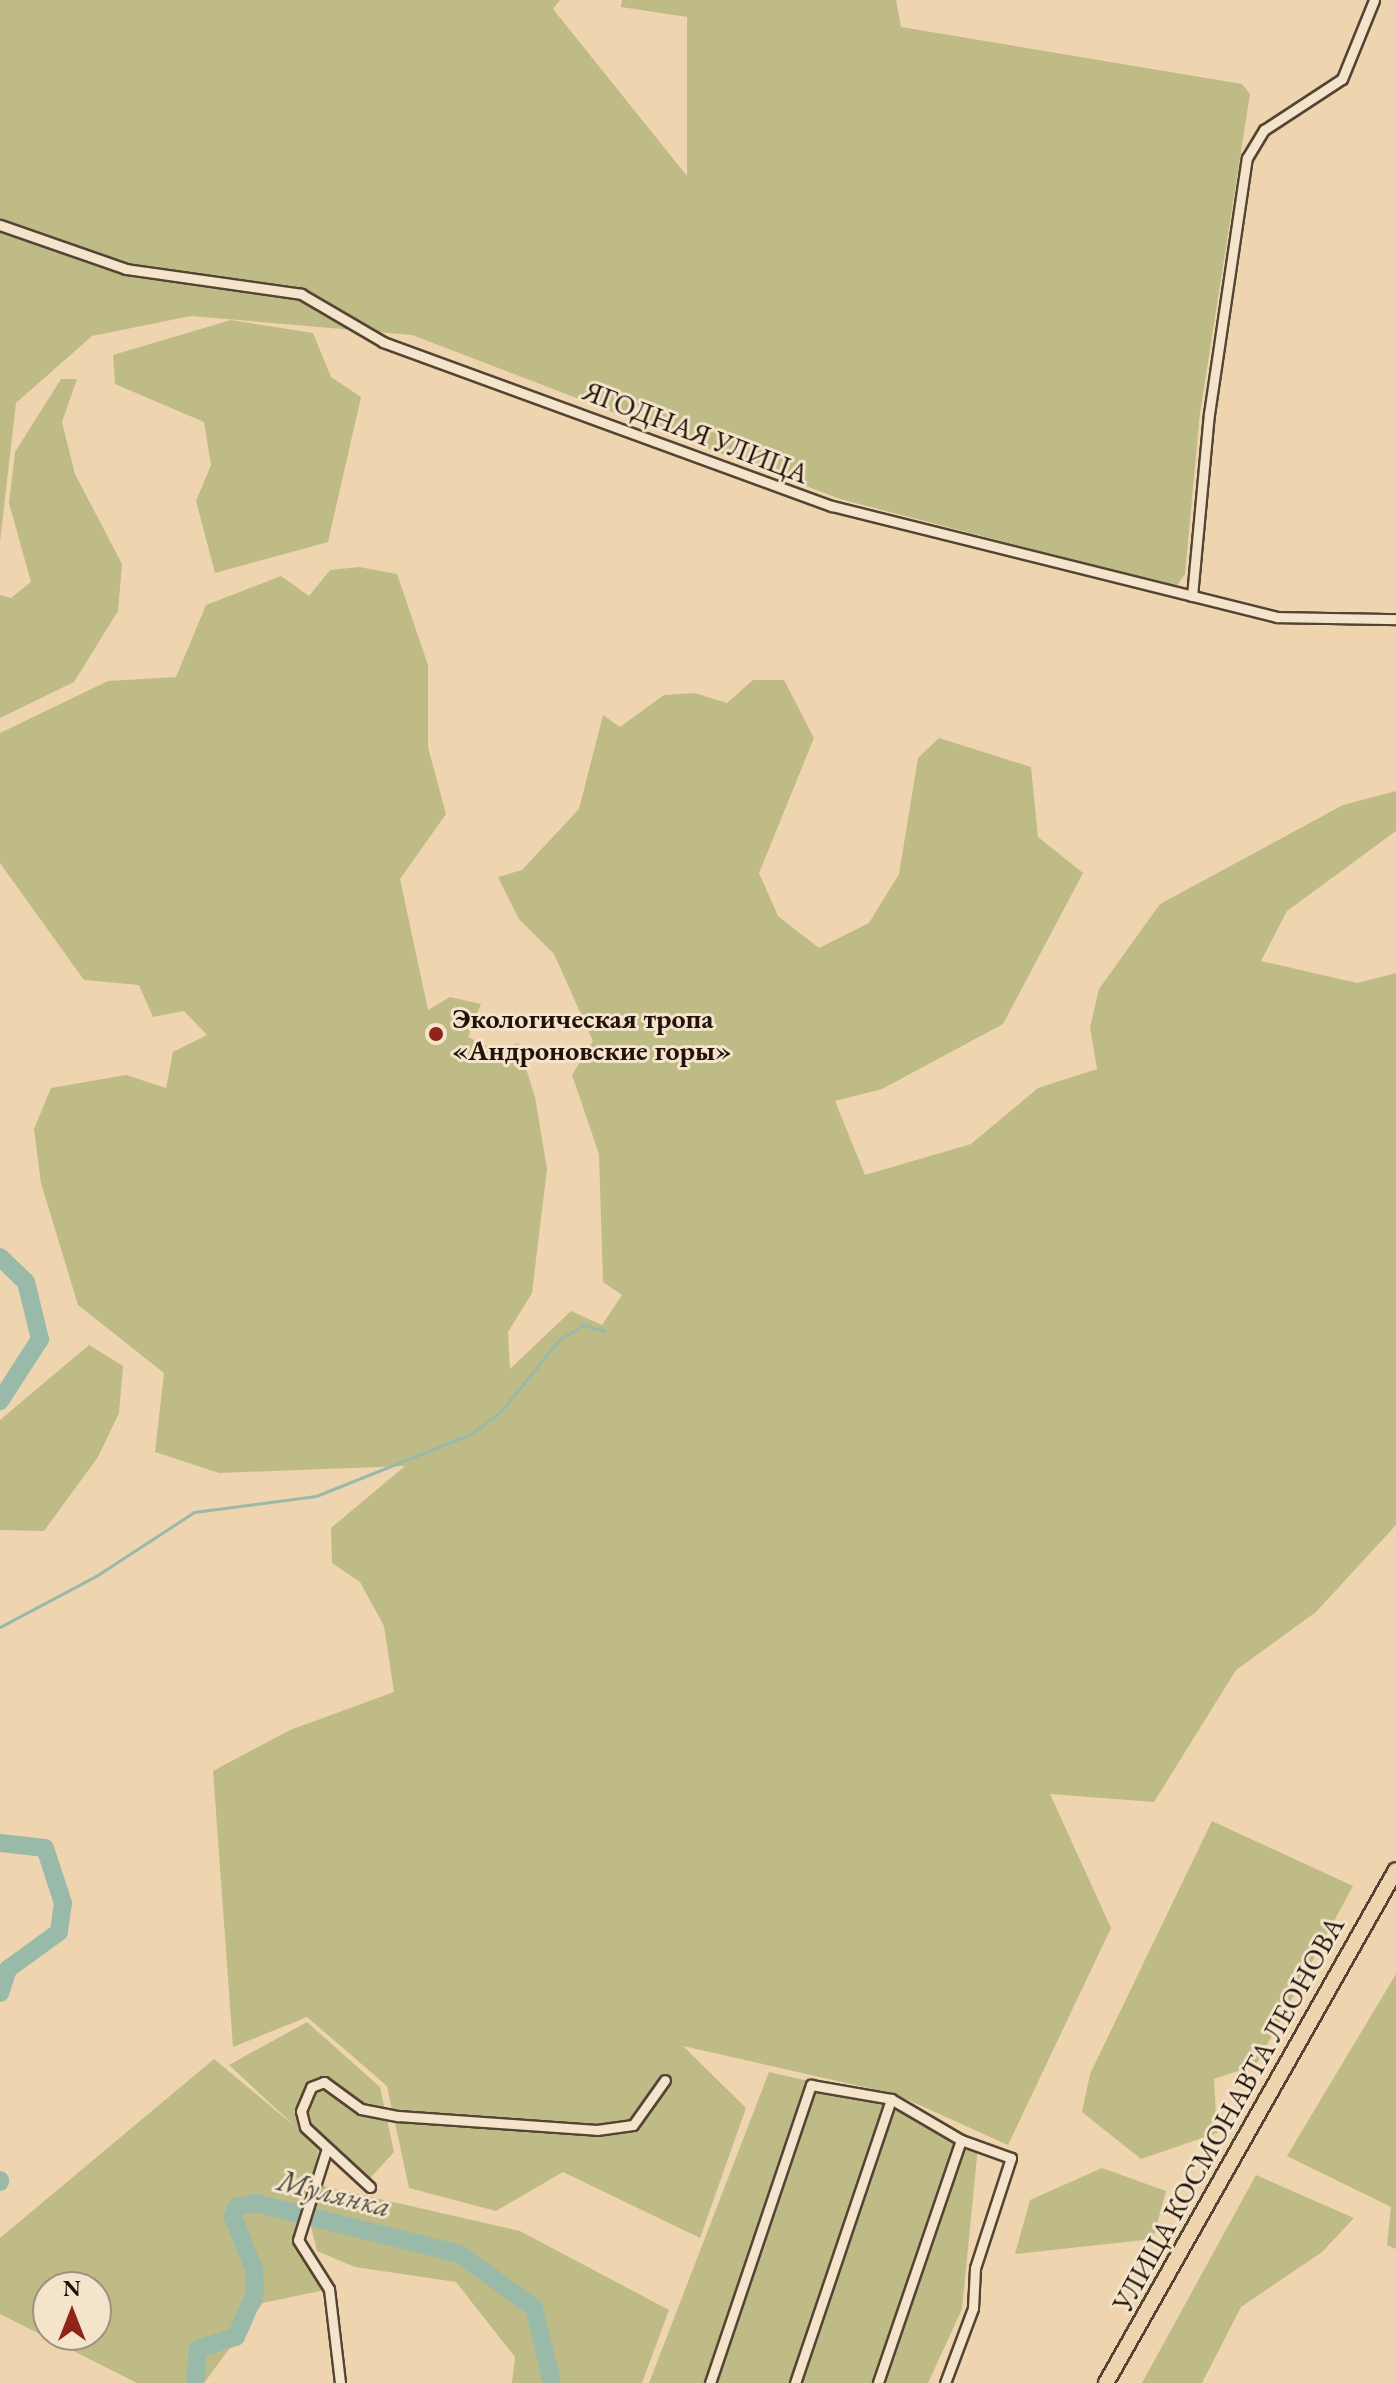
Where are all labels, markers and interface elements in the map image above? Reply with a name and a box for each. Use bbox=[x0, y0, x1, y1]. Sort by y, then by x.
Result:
street label: ЯГОДНАЯ УЛИЦА bbox=[578, 373, 814, 491]
place label: Экологическая тропа «Андроновские горы» bbox=[452, 1001, 732, 1067]
marker: Экологическая тропа «Андроновские горы» bbox=[427, 1025, 445, 1043]
street label: УЛИЦА КОСМОНАВТА ЛЕОНОВА bbox=[1105, 1911, 1351, 2317]
water label: Мулянка bbox=[274, 2163, 394, 2225]
north arrow bbox=[32, 2271, 112, 2351]
text: N bbox=[63, 2274, 81, 2303]

